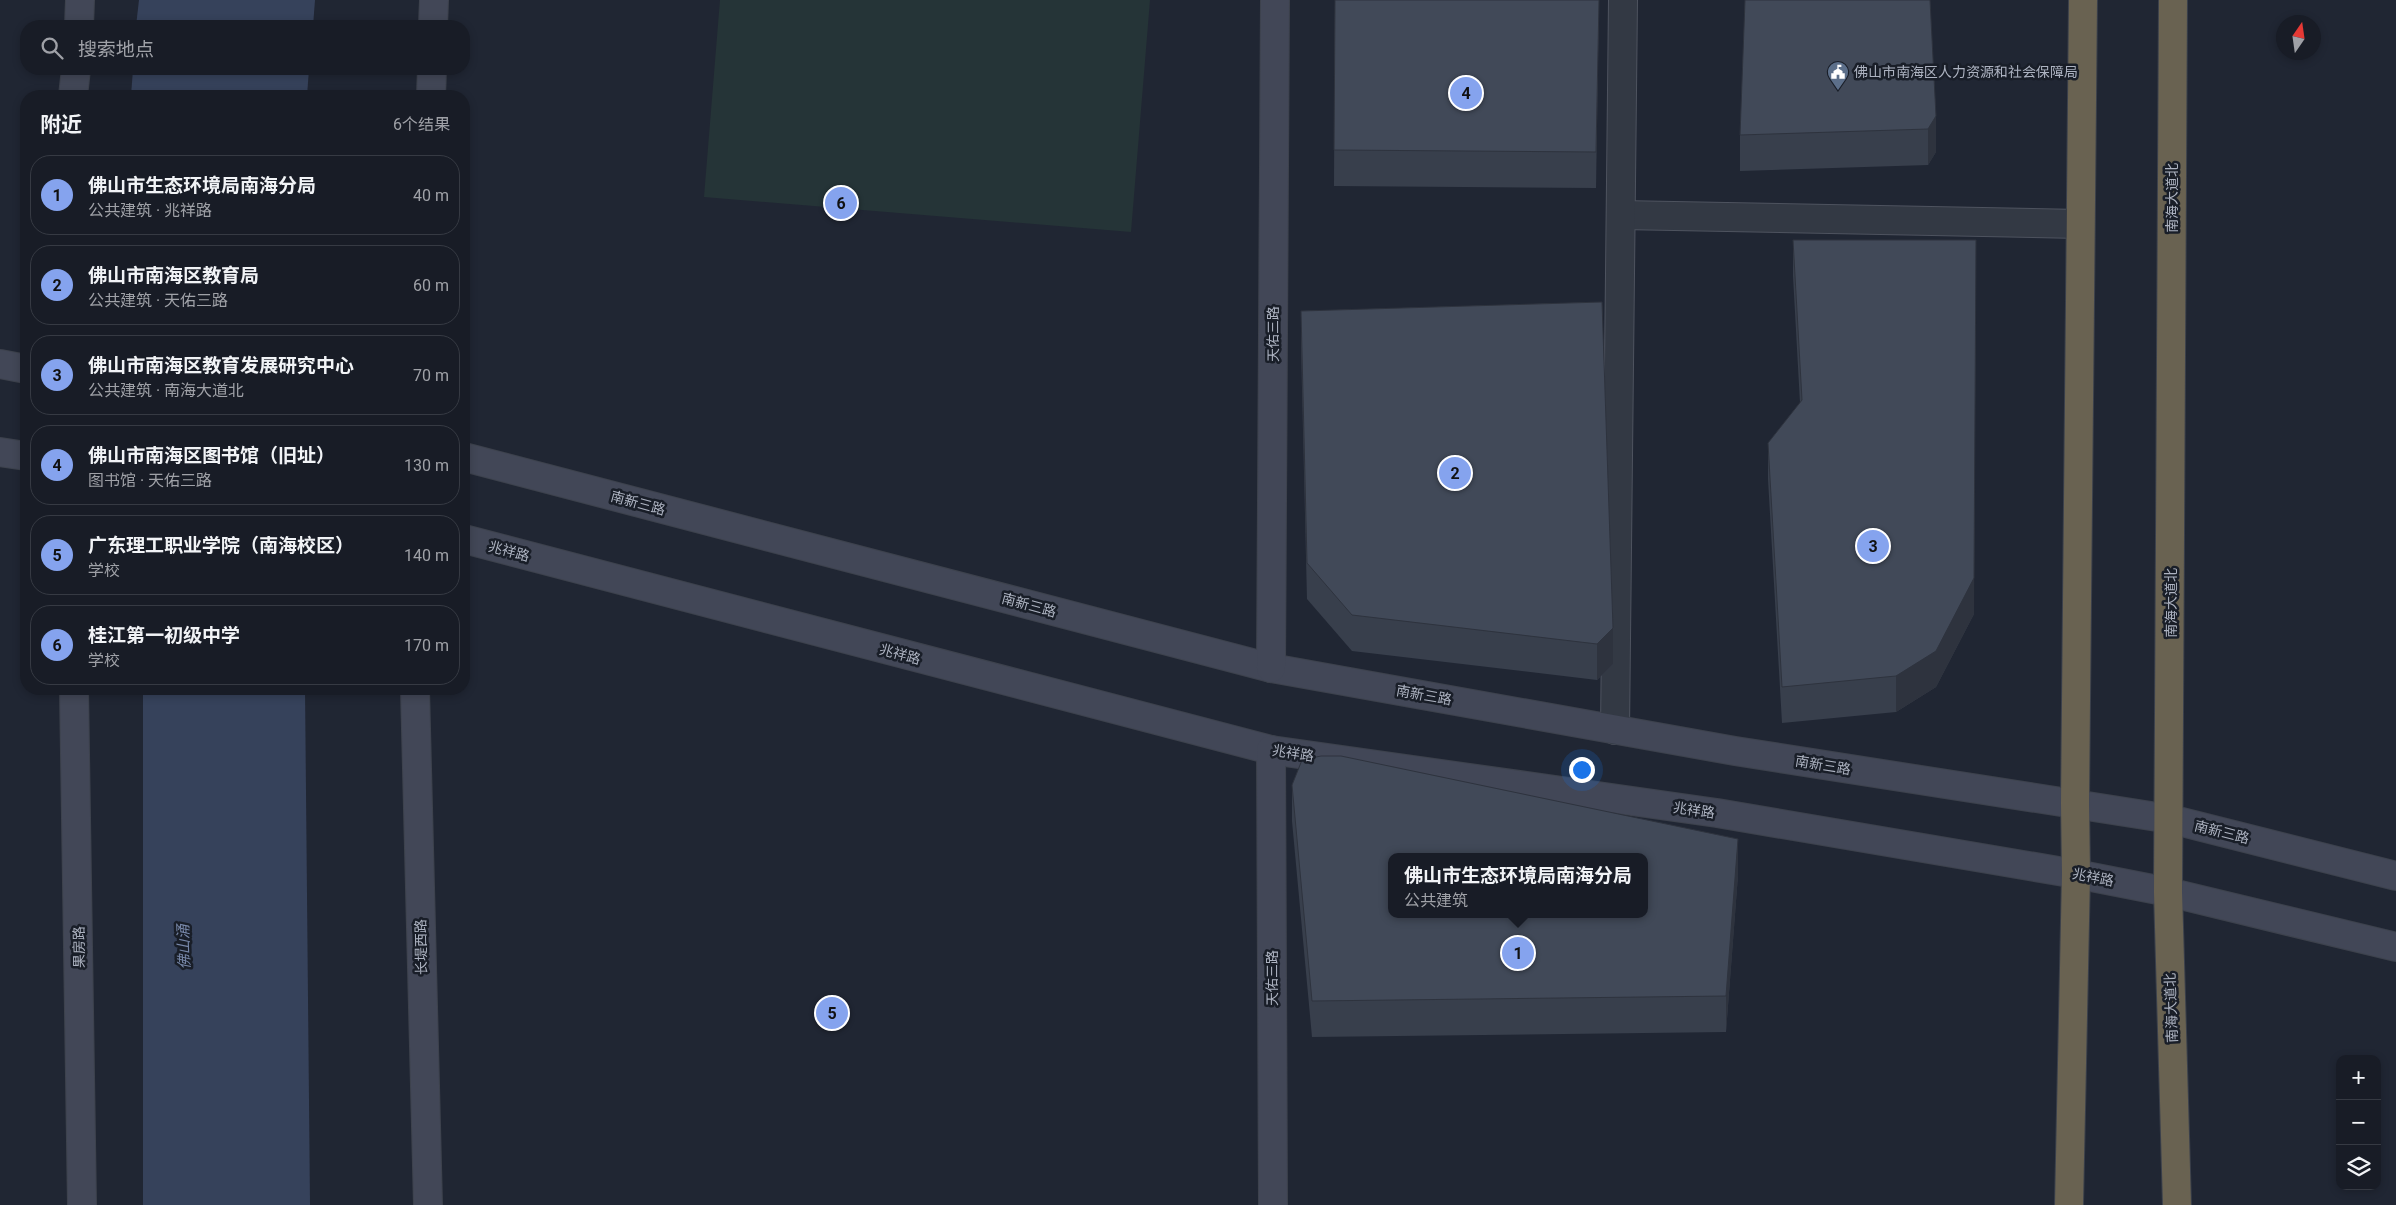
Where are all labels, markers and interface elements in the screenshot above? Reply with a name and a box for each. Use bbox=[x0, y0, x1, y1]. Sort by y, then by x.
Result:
north arrow bbox=[2276, 15, 2321, 60]
search box bbox=[20, 20, 470, 75]
icon: search bbox=[38, 34, 66, 62]
text: 搜索地点 bbox=[78, 38, 154, 61]
public building icon: 佛山市南海区人力资源和社会保障局 bbox=[1826, 60, 1850, 91]
place label: 佛山市南海区人力资源和社会保障局 bbox=[1854, 64, 2078, 80]
pin: 4 bbox=[1450, 74, 1482, 112]
text: 附近 bbox=[40, 113, 82, 137]
text: 6个结果 bbox=[393, 115, 450, 134]
street label: 南海大道北 bbox=[2164, 163, 2180, 233]
text: 佛山市生态环境局南海分局 bbox=[88, 174, 316, 197]
pin: 6 bbox=[825, 184, 857, 222]
text: 1 bbox=[52, 186, 62, 205]
text: 40 m bbox=[413, 186, 449, 205]
text: 公共建筑 · 兆祥路 bbox=[88, 201, 212, 220]
text: 佛山市南海区教育局 bbox=[88, 264, 259, 287]
text: 2 bbox=[52, 276, 62, 295]
text: 60 m bbox=[413, 276, 449, 295]
text: 公共建筑 · 天佑三路 bbox=[88, 291, 228, 310]
street label: 天佑三路 bbox=[1265, 306, 1281, 362]
text: 佛山市南海区教育发展研究中心 bbox=[88, 354, 354, 377]
text: 3 bbox=[52, 366, 62, 385]
text: 70 m bbox=[413, 366, 449, 385]
text: 公共建筑 · 南海大道北 bbox=[88, 381, 244, 400]
text: 佛山市南海区图书馆（旧址） bbox=[88, 444, 335, 467]
pin: 2 bbox=[1439, 454, 1471, 492]
text: 4 bbox=[52, 456, 62, 475]
text: 130 m bbox=[404, 456, 449, 475]
text: 图书馆 · 天佑三路 bbox=[88, 471, 212, 490]
street label: 南新三路 bbox=[609, 488, 667, 518]
pin: 3 bbox=[1857, 527, 1889, 565]
text: 广东理工职业学院（南海校区） bbox=[88, 534, 354, 557]
street label: 兆祥路 bbox=[487, 538, 531, 564]
text: 5 bbox=[52, 546, 62, 565]
text: 140 m bbox=[404, 546, 449, 565]
text: 学校 bbox=[88, 561, 120, 580]
street label: 南海大道北 bbox=[2163, 568, 2179, 638]
street label: 南新三路 bbox=[1000, 590, 1058, 620]
text: 桂江第一初级中学 bbox=[88, 624, 240, 647]
text: 6 bbox=[52, 636, 62, 655]
text: 170 m bbox=[404, 636, 449, 655]
street label: 兆祥路 bbox=[878, 641, 922, 667]
text: 学校 bbox=[88, 651, 120, 670]
street label: 南新三路 bbox=[1395, 682, 1453, 708]
street label: 兆祥路 bbox=[1271, 742, 1315, 764]
street label: 南新三路 bbox=[1794, 753, 1852, 777]
your location bbox=[1569, 757, 1595, 783]
street label: 兆祥路 bbox=[1672, 799, 1716, 821]
street label: 南新三路 bbox=[2193, 817, 2251, 847]
popup bbox=[1388, 853, 1648, 918]
text: 佛山市生态环境局南海分局 bbox=[1404, 864, 1632, 887]
street label: 兆祥路 bbox=[2071, 865, 2115, 889]
text: 公共建筑 bbox=[1404, 891, 1468, 910]
street label: 长堤西路 bbox=[413, 919, 429, 975]
water label: 佛山涌 bbox=[174, 922, 194, 970]
street label: 果房路 bbox=[71, 926, 87, 968]
pin: 1 bbox=[1502, 934, 1534, 972]
street label: 天佑三路 bbox=[1264, 950, 1280, 1006]
street label: 南海大道北 bbox=[2162, 973, 2180, 1043]
pin: 5 bbox=[816, 994, 848, 1032]
map controls bbox=[2336, 1055, 2381, 1190]
button: + bbox=[2336, 1055, 2381, 1100]
button: − bbox=[2336, 1100, 2381, 1145]
button: layers bbox=[2336, 1145, 2381, 1190]

